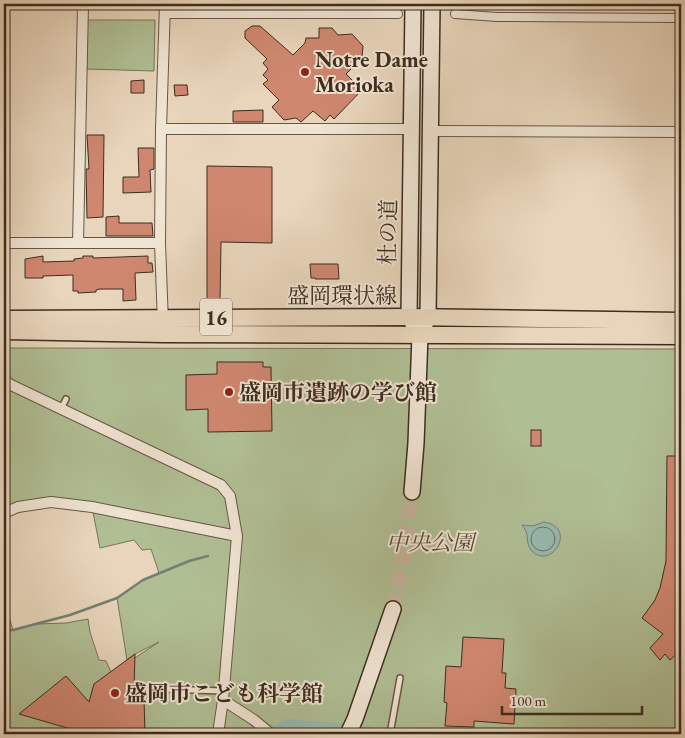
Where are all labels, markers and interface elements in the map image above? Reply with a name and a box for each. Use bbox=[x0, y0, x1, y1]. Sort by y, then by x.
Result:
place label: Notre Dame Morioka bbox=[315, 45, 428, 99]
marker: Notre Dame Morioka bbox=[299, 66, 311, 78]
street label: 杜の道 bbox=[373, 199, 403, 265]
street label: 盛岡環状線 bbox=[287, 281, 397, 310]
road number: 16 bbox=[200, 298, 232, 336]
place label: 盛岡市遺跡の学び館 bbox=[239, 378, 437, 407]
marker: 盛岡市遺跡の学び館 bbox=[223, 386, 235, 398]
park label: 中央公園 bbox=[386, 528, 477, 557]
place label: 盛岡市こども科学館 bbox=[125, 679, 323, 708]
scale bar bbox=[502, 683, 642, 715]
marker: 盛岡市こども科学館 bbox=[109, 687, 121, 699]
text: 100 m bbox=[510, 691, 547, 710]

